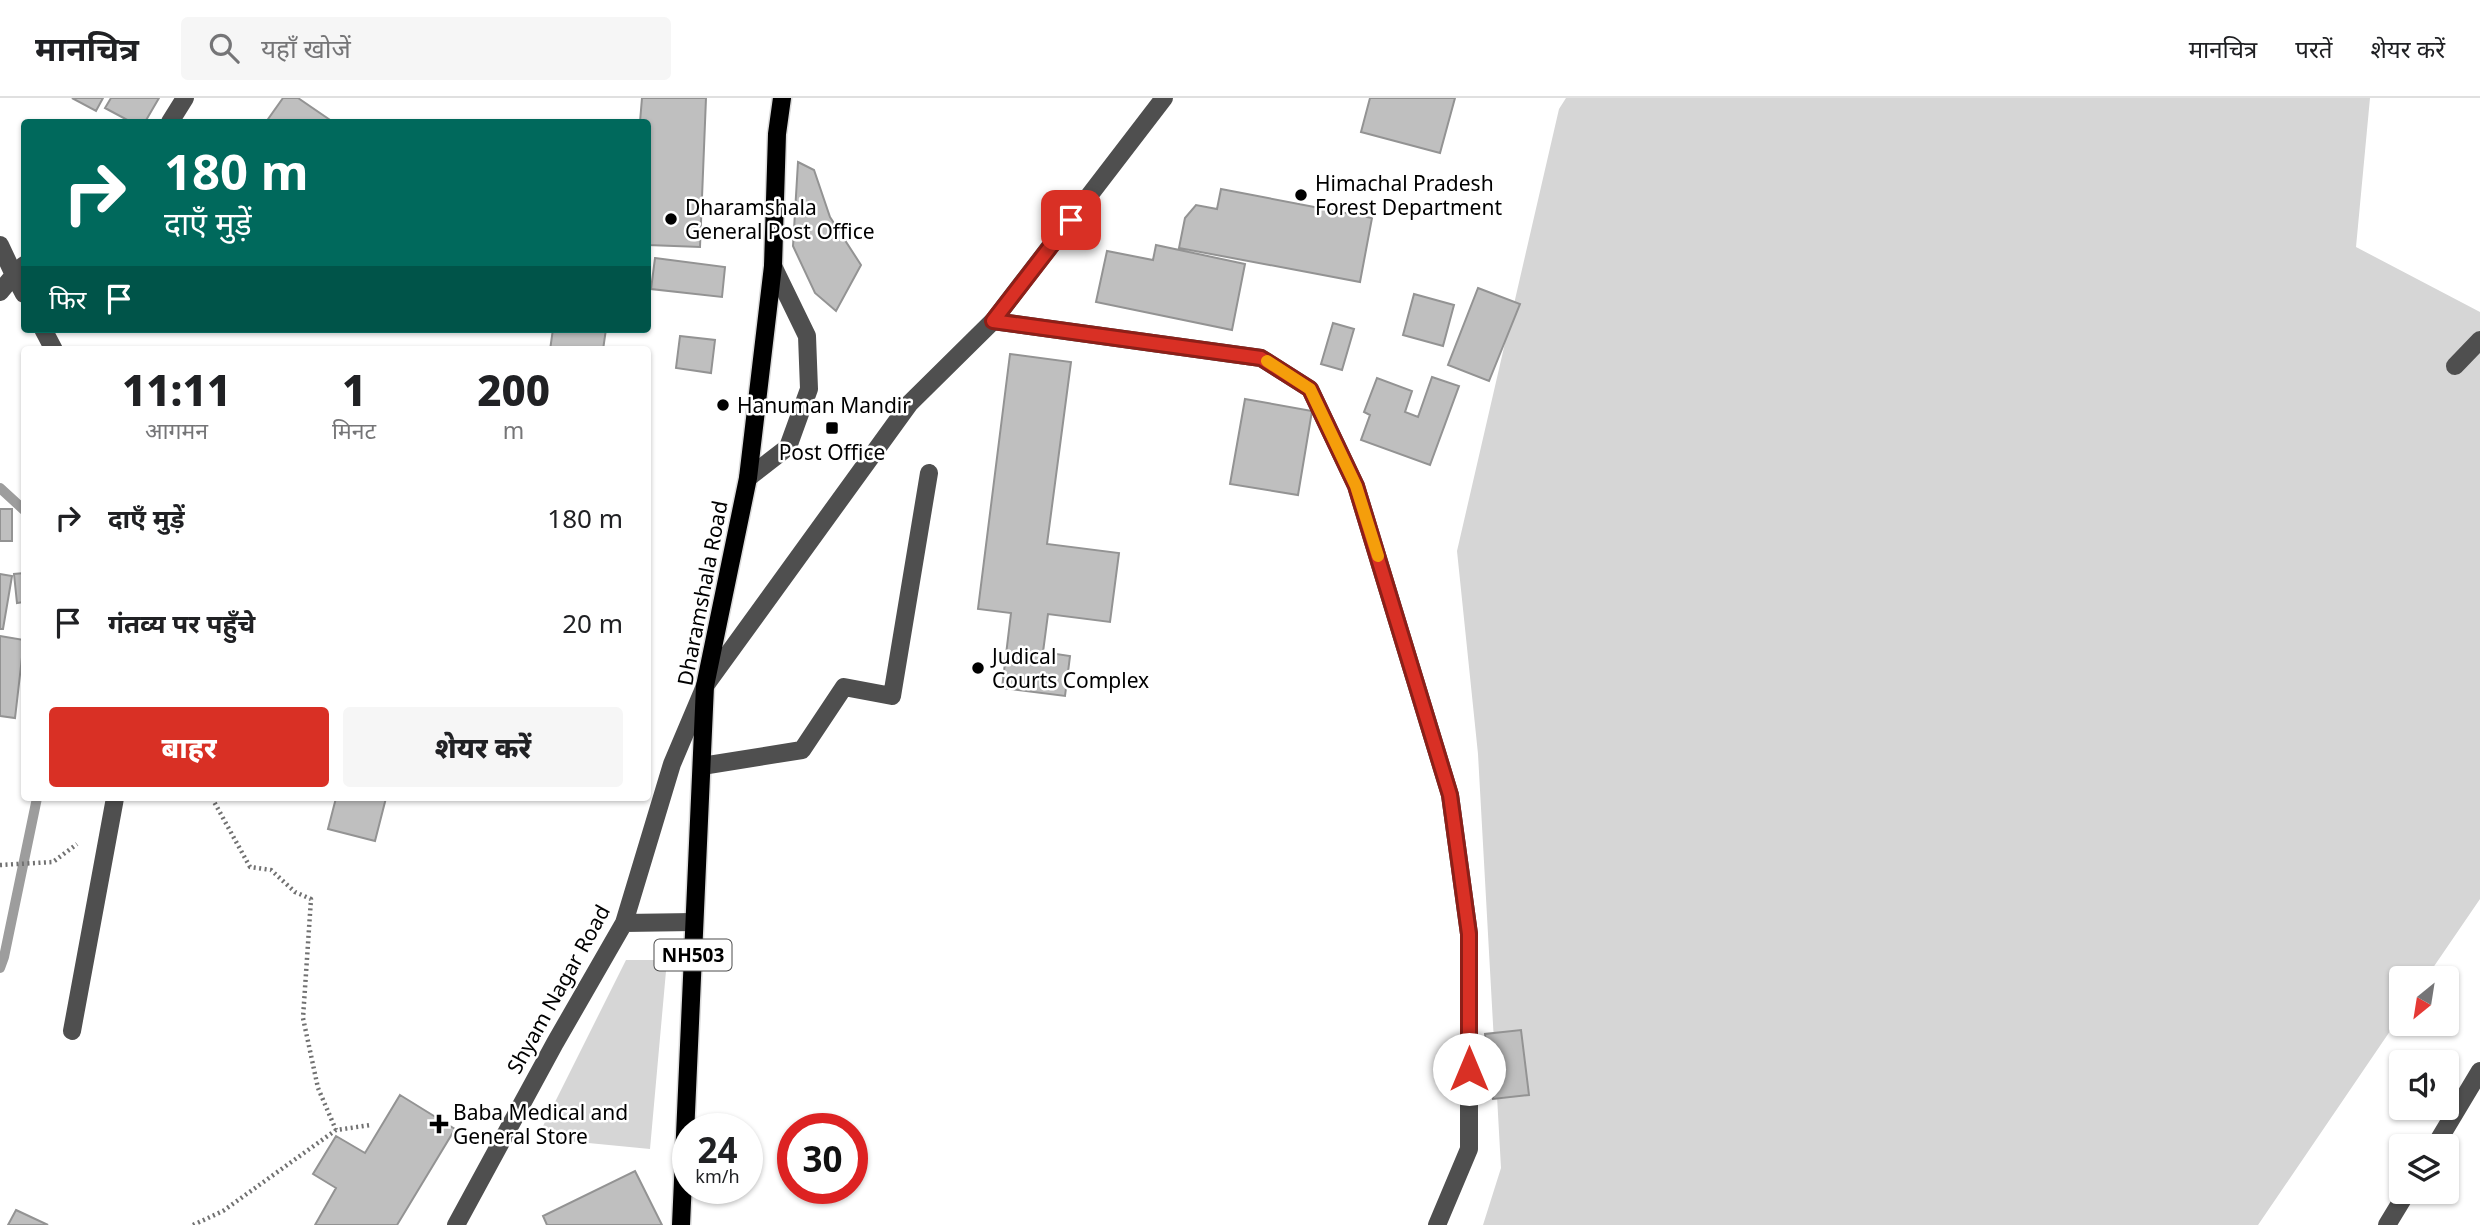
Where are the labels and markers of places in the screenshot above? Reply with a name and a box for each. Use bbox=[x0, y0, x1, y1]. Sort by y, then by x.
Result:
place label: Himachal Pradesh Forest Department bbox=[1315, 169, 1502, 221]
marker: Himachal Pradesh Forest Department bbox=[1293, 187, 1309, 203]
pin bbox=[1041, 190, 1101, 250]
place label: Dharamshala General Post Office bbox=[685, 193, 875, 245]
marker: Dharamshala General Post Office bbox=[663, 211, 679, 227]
place label: Hanuman Mandir bbox=[737, 391, 911, 419]
marker: Hanuman Mandir bbox=[715, 397, 731, 413]
marker: Post Office bbox=[824, 420, 840, 436]
place label: Post Office bbox=[779, 438, 885, 466]
place label: Judical Courts Complex bbox=[990, 642, 1149, 694]
marker: Judical Courts Complex bbox=[970, 660, 986, 676]
place label: Baba Medical and General Store bbox=[453, 1098, 628, 1150]
marker: Baba Medical and General Store bbox=[431, 1116, 447, 1132]

